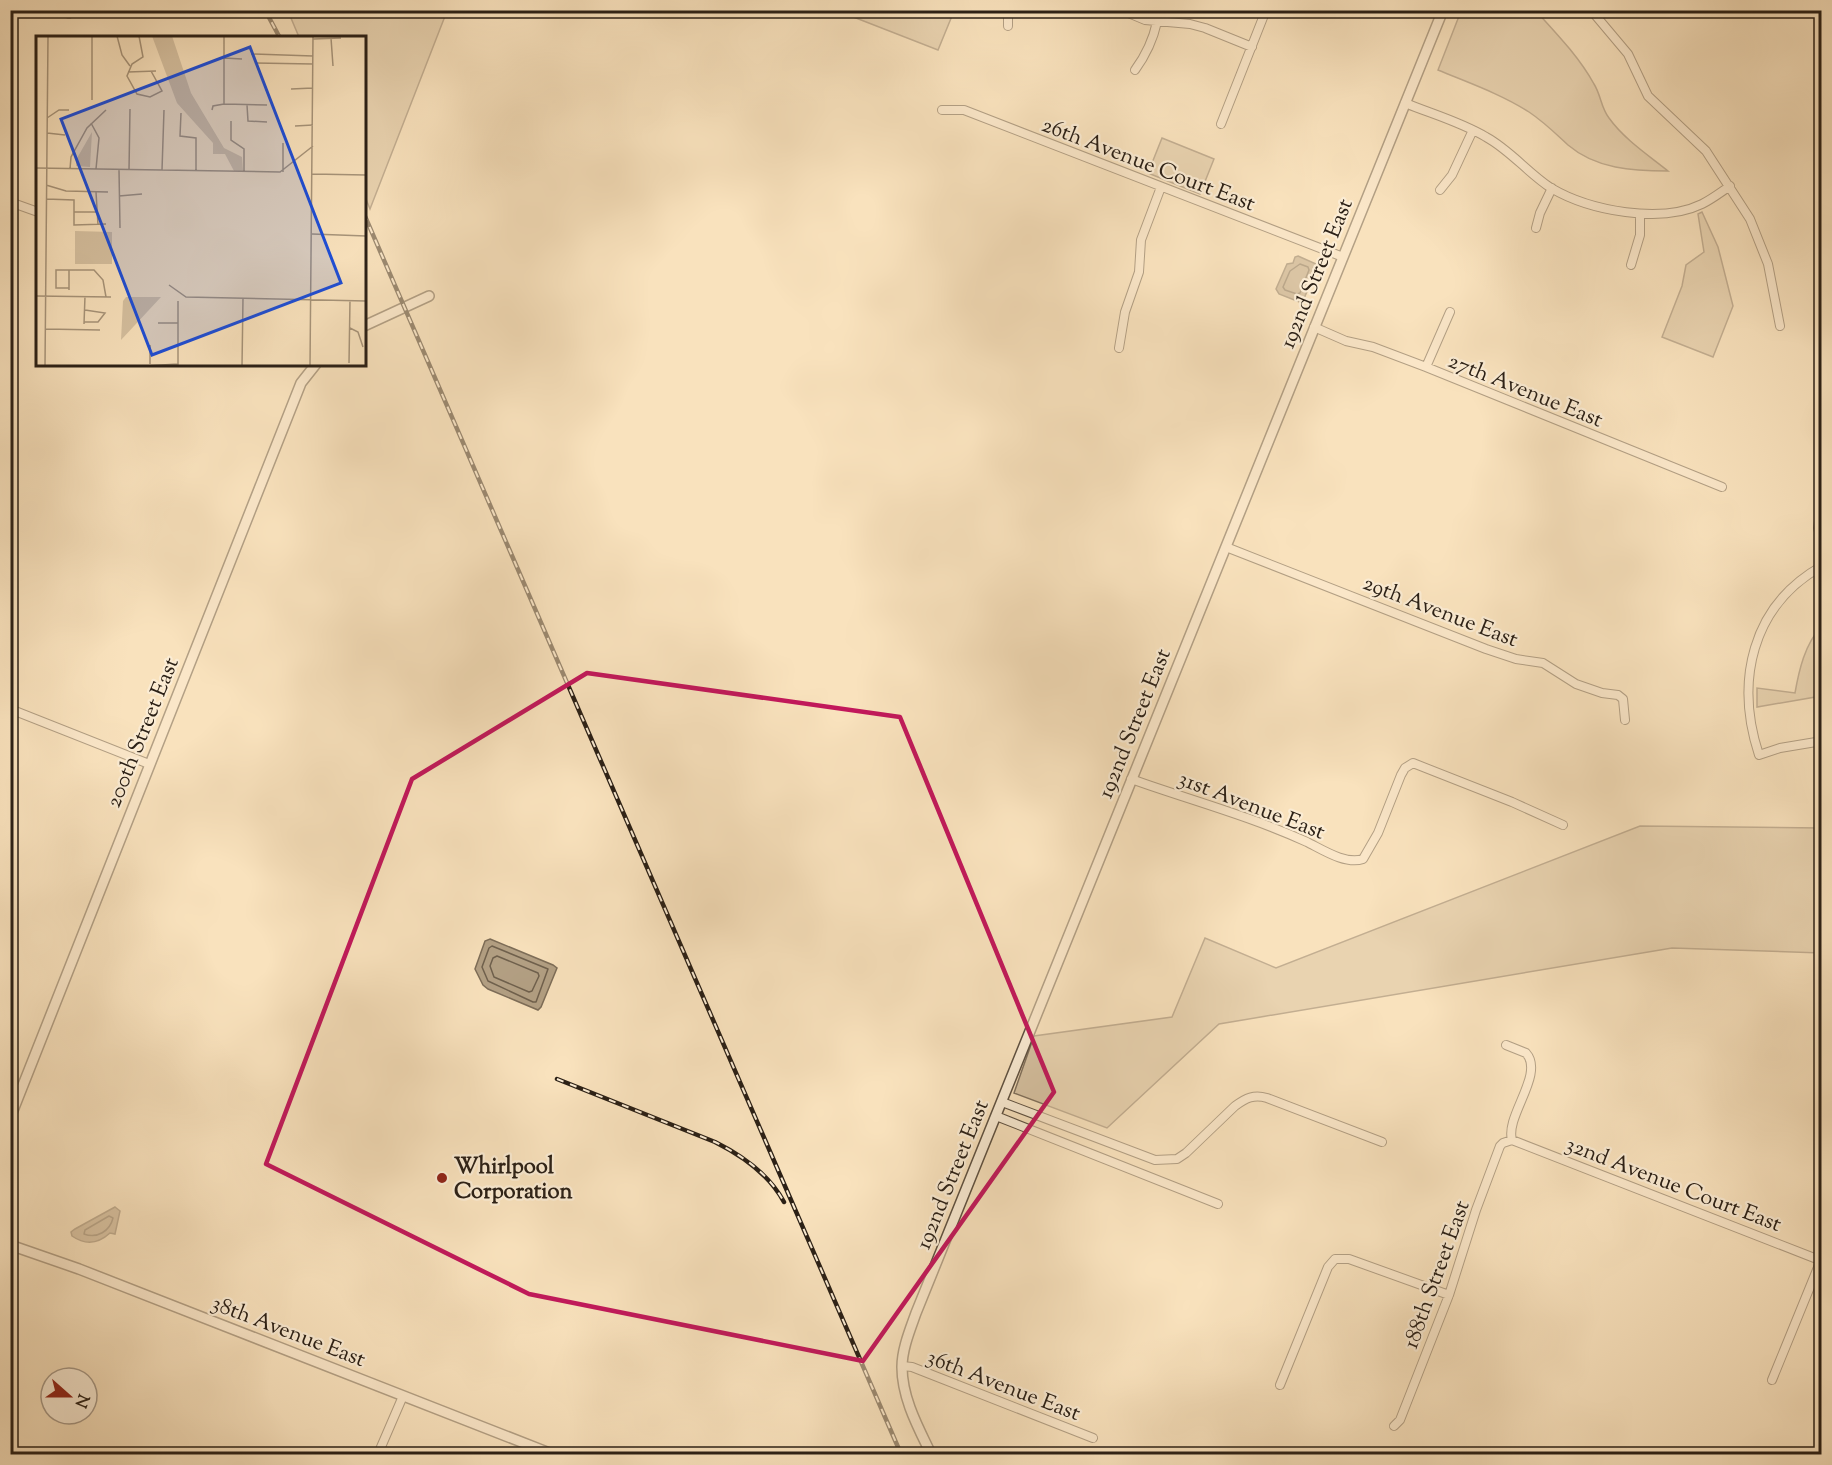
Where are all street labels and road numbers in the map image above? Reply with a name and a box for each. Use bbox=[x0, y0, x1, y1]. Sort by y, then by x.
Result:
street label: 26th Avenue Court East bbox=[1037, 110, 1260, 221]
street label: 192nd Street East bbox=[1273, 194, 1363, 354]
street label: 27th Avenue East bbox=[1443, 346, 1607, 438]
street label: 29th Avenue East bbox=[1358, 569, 1523, 657]
street label: 192nd Street East bbox=[1091, 644, 1181, 804]
street label: 200th Street East bbox=[99, 653, 189, 813]
street label: 31st Avenue East bbox=[1173, 764, 1329, 850]
street label: 192nd Street East bbox=[909, 1095, 999, 1255]
street label: 32nd Avenue Court East bbox=[1560, 1130, 1786, 1242]
street label: 188th Street East bbox=[1396, 1196, 1480, 1354]
street label: 38th Avenue East bbox=[206, 1289, 370, 1377]
street label: 36th Avenue East bbox=[921, 1343, 1085, 1431]

